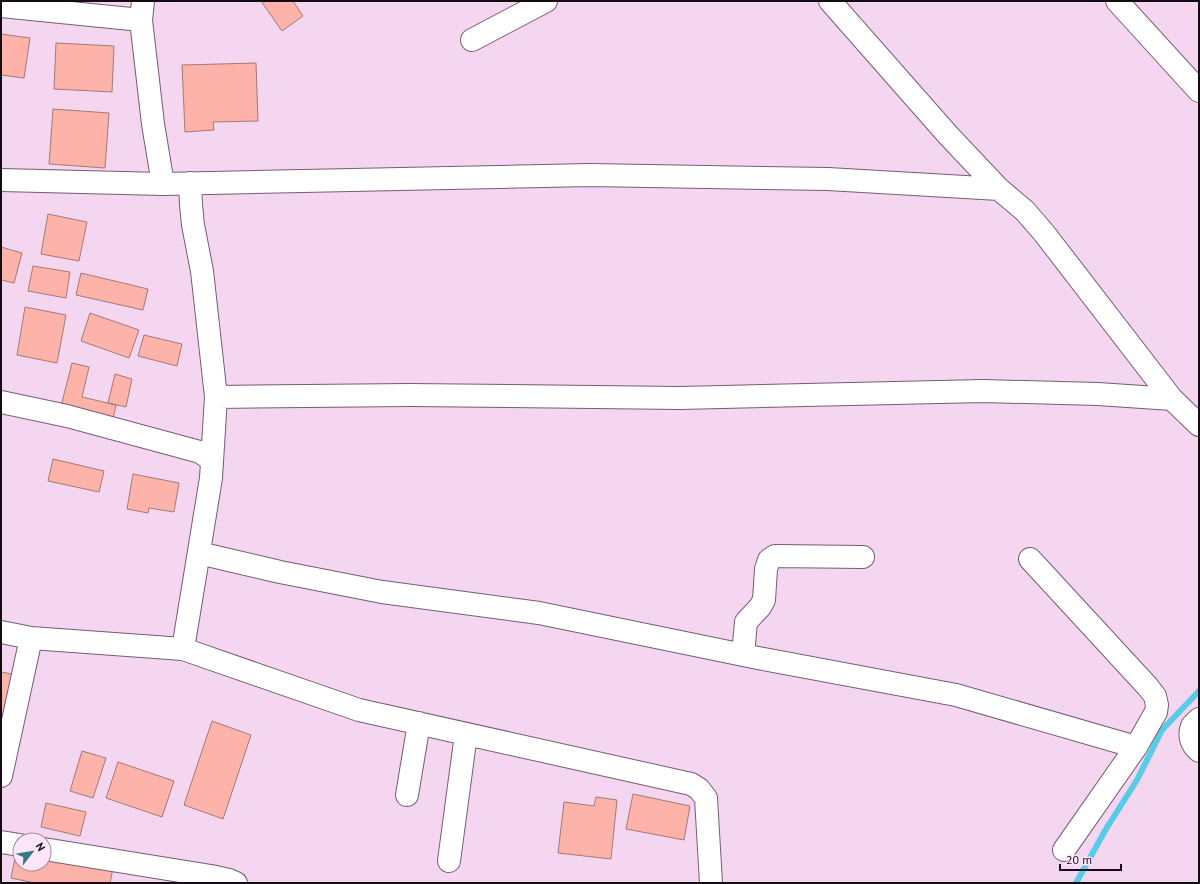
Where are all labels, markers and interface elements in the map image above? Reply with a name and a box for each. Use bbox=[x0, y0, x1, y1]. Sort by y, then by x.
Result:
north arrow bbox=[12, 832, 52, 872]
text: N bbox=[33, 840, 48, 854]
scale bar bbox=[1060, 846, 1121, 872]
text: 20 m bbox=[1066, 852, 1092, 867]

